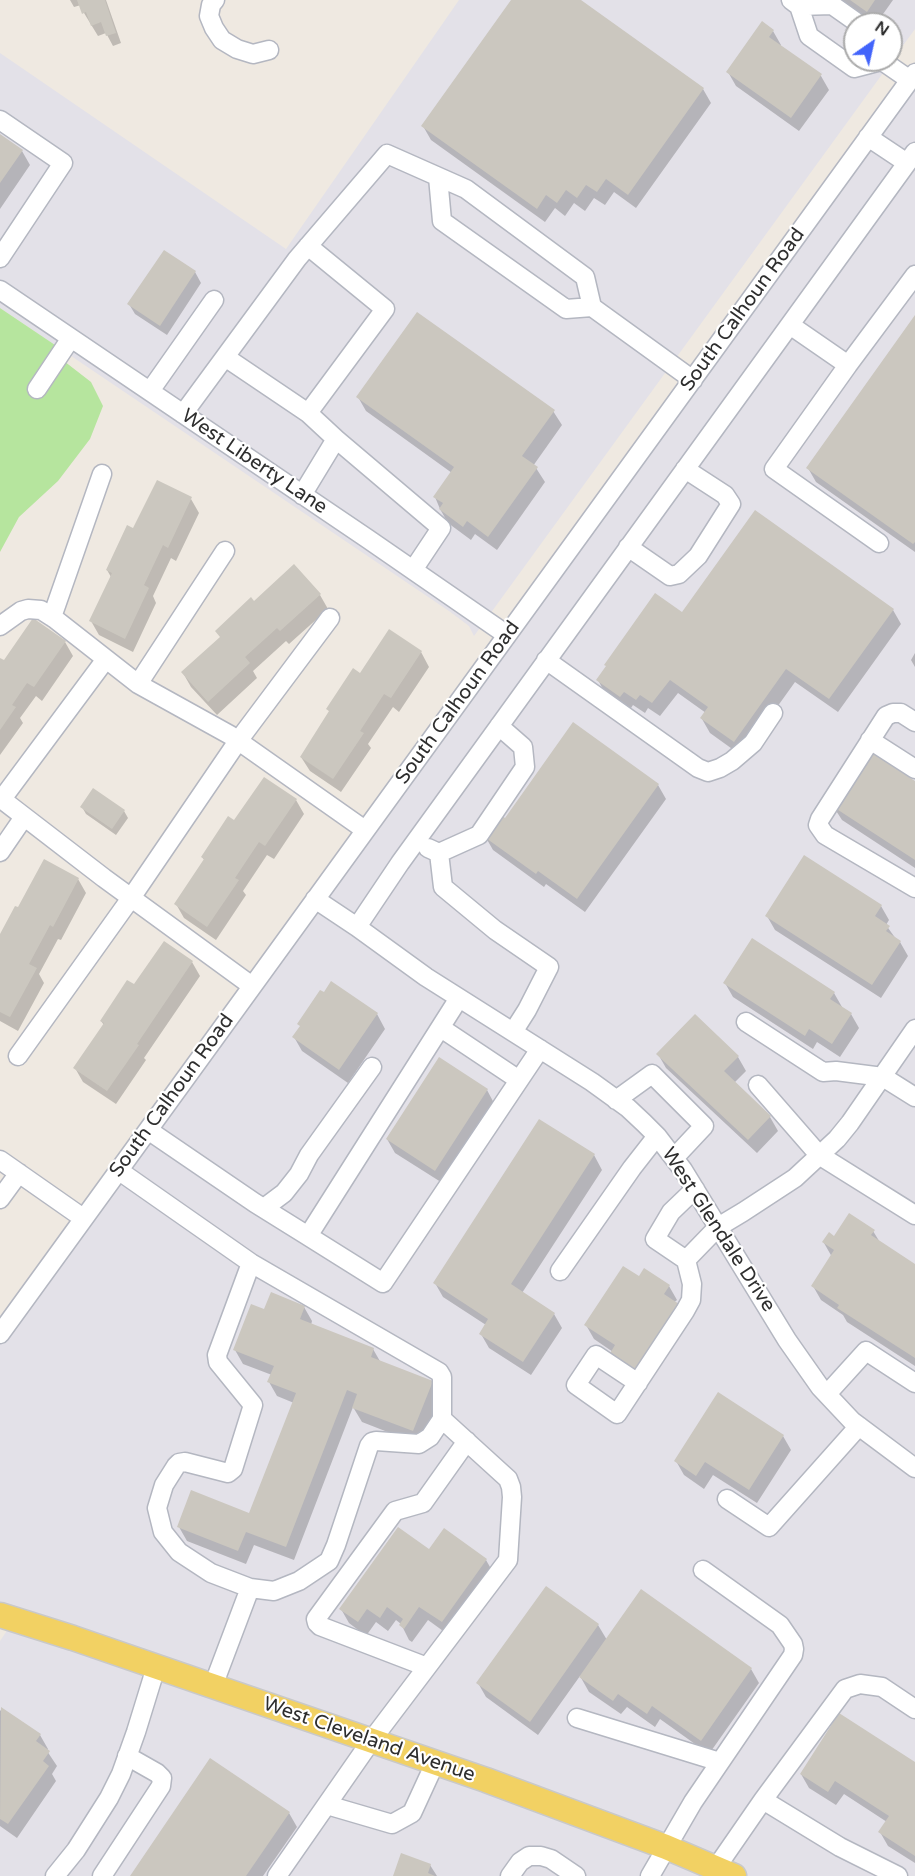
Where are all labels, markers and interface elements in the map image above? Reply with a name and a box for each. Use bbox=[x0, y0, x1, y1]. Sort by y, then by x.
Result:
north arrow bbox=[843, 12, 903, 72]
text: N bbox=[871, 17, 893, 41]
street label: South Calhoun Road bbox=[676, 224, 810, 396]
street label: West Liberty Lane bbox=[176, 404, 332, 520]
street label: South Calhoun Road bbox=[391, 617, 525, 789]
street label: South Calhoun Road bbox=[105, 1010, 239, 1182]
street label: West Glendale Drive bbox=[656, 1143, 780, 1317]
street label: West Cleveland Avenue bbox=[260, 1692, 478, 1788]

